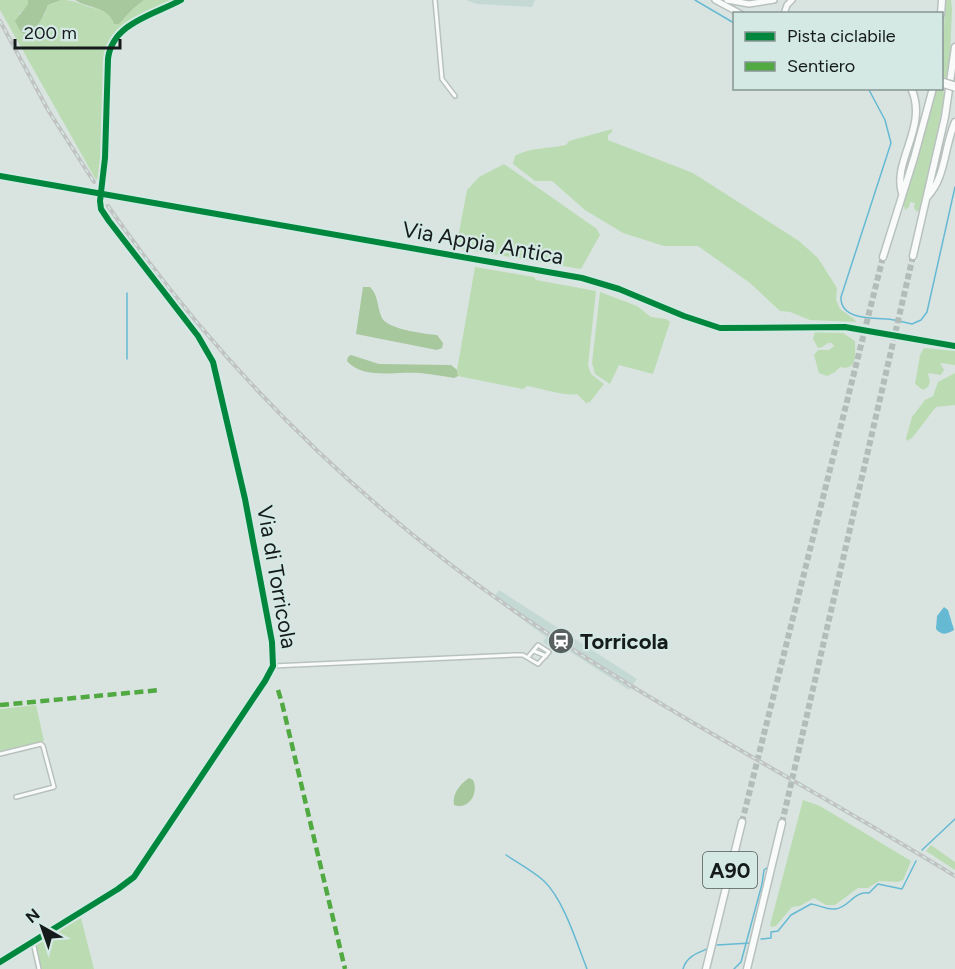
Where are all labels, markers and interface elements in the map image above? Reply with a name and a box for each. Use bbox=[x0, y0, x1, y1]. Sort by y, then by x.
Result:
scale bar bbox=[15, 12, 120, 50]
legend bbox=[733, 12, 943, 90]
text: 200 m bbox=[24, 22, 77, 44]
text: Pista ciclabile bbox=[787, 25, 896, 47]
text: Sentiero bbox=[787, 55, 855, 77]
street label: Via Appia Antica bbox=[400, 216, 566, 270]
street label: Via di Torricola bbox=[251, 503, 303, 651]
station icon: Torricola bbox=[546, 626, 576, 656]
place label: Torricola bbox=[580, 628, 669, 655]
road number: A90 bbox=[703, 852, 757, 888]
north arrow bbox=[12, 897, 72, 957]
text: N bbox=[22, 905, 44, 927]

